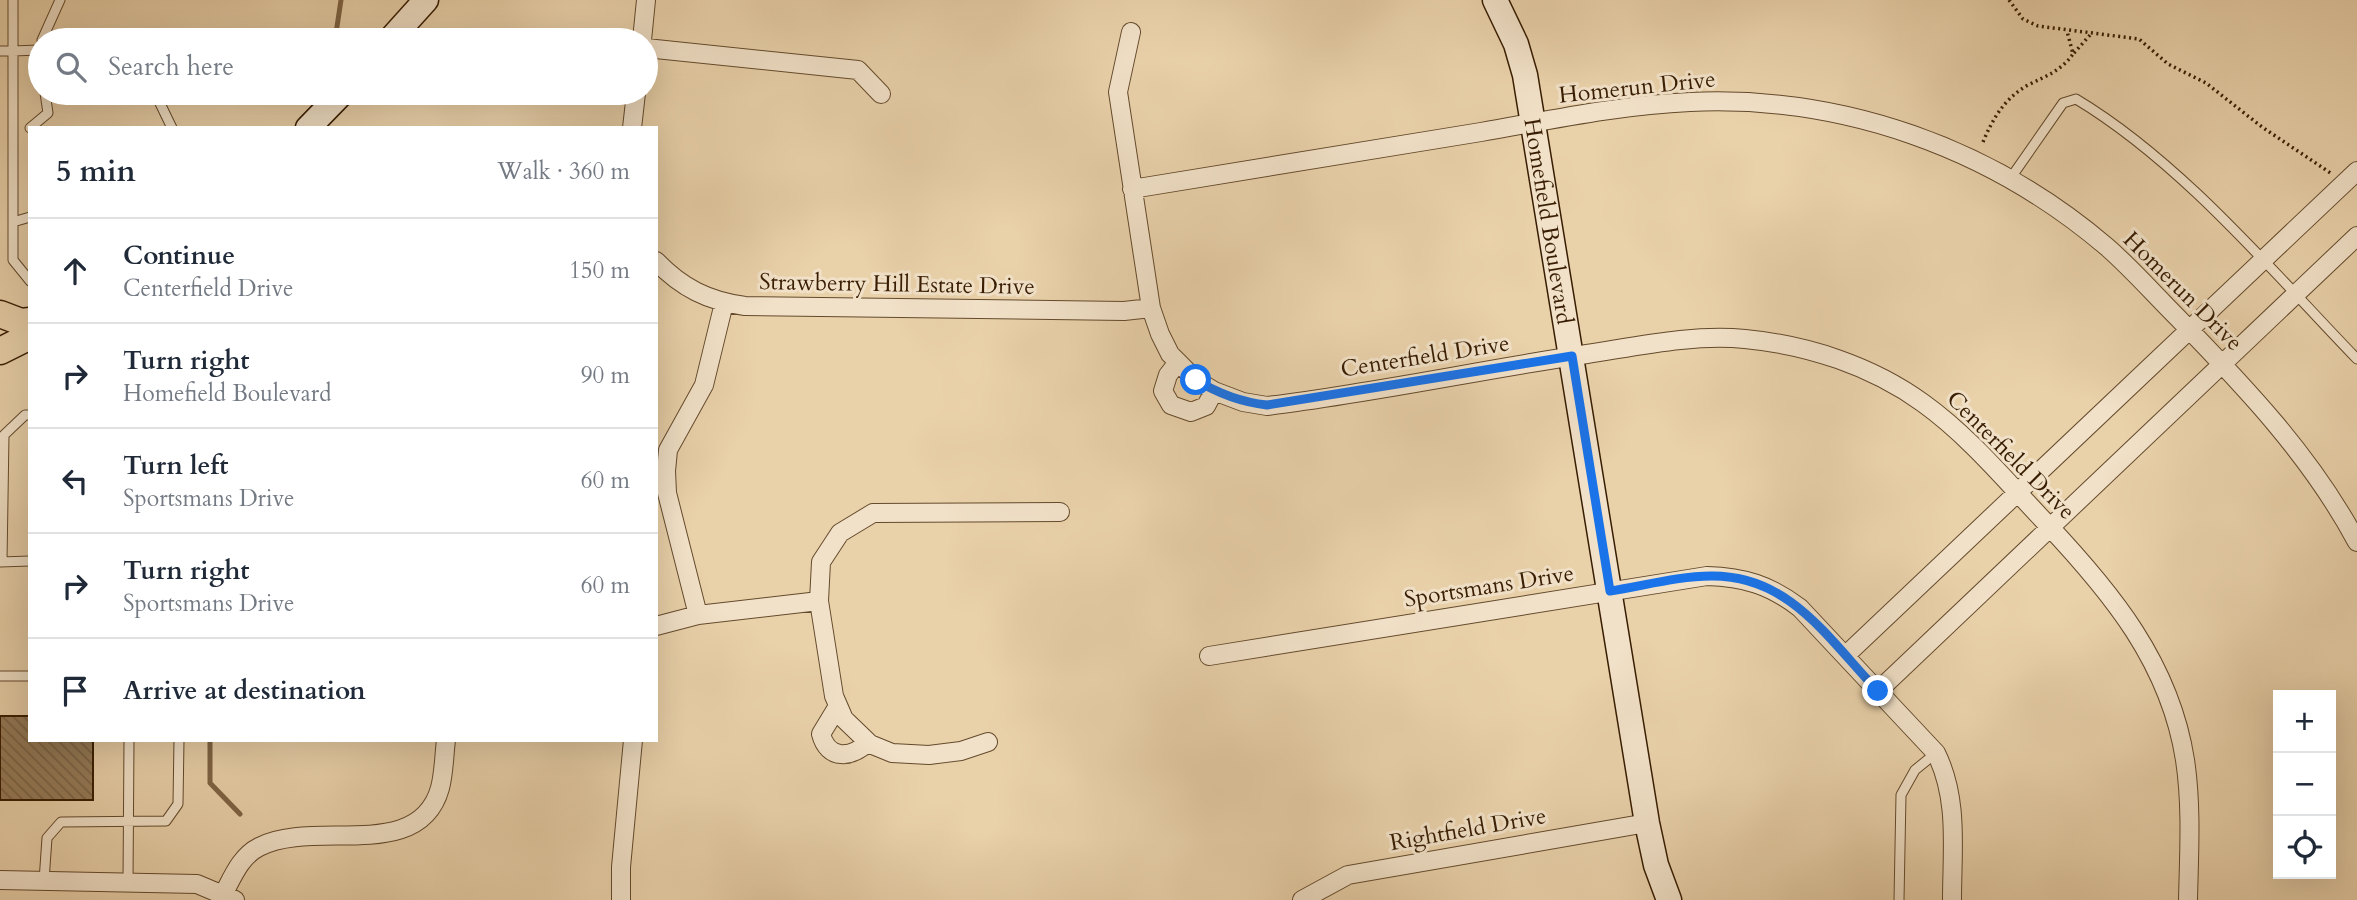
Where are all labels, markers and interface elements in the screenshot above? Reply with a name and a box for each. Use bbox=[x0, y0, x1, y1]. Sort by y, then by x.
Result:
search box bbox=[28, 28, 658, 105]
icon: search bbox=[52, 48, 90, 86]
text: Search here bbox=[108, 49, 234, 84]
street label: Homerun Drive bbox=[1557, 63, 1717, 111]
street label: Homefield Boulevard bbox=[1517, 116, 1581, 327]
text: 5 min bbox=[56, 151, 136, 192]
text: Walk · 360 m bbox=[497, 156, 630, 187]
street label: Homerun Drive bbox=[2116, 224, 2250, 358]
text: Continue bbox=[123, 238, 235, 273]
icon: ahead bbox=[56, 252, 94, 290]
text: 150 m bbox=[569, 255, 630, 286]
street label: Strawberry Hill Estate Drive bbox=[759, 266, 1035, 302]
text: Centerfield Drive bbox=[123, 273, 294, 304]
street label: Centerfield Drive bbox=[1338, 327, 1512, 385]
text: Turn right bbox=[123, 343, 250, 378]
icon: right bbox=[56, 357, 94, 395]
text: 90 m bbox=[581, 360, 630, 391]
route start bbox=[1180, 364, 1211, 395]
text: Homefield Boulevard bbox=[123, 378, 331, 409]
street label: Centerfield Drive bbox=[1940, 384, 2082, 526]
text: Turn left bbox=[123, 448, 228, 483]
icon: left bbox=[56, 462, 94, 500]
text: 60 m bbox=[581, 465, 630, 496]
text: Sportsmans Drive bbox=[123, 483, 295, 514]
text: Turn right bbox=[123, 553, 250, 588]
street label: Sportsmans Drive bbox=[1402, 557, 1576, 615]
icon: right bbox=[56, 567, 94, 605]
text: 60 m bbox=[581, 570, 630, 601]
text: Sportsmans Drive bbox=[123, 588, 295, 619]
icon: arrive bbox=[56, 672, 94, 710]
text: Arrive at destination bbox=[123, 673, 366, 708]
route end bbox=[1862, 675, 1893, 706]
map controls bbox=[2273, 690, 2336, 879]
button: + bbox=[2273, 690, 2336, 753]
button: − bbox=[2273, 753, 2336, 816]
street label: Rightfield Drive bbox=[1387, 800, 1549, 858]
button: locate bbox=[2273, 816, 2336, 879]

